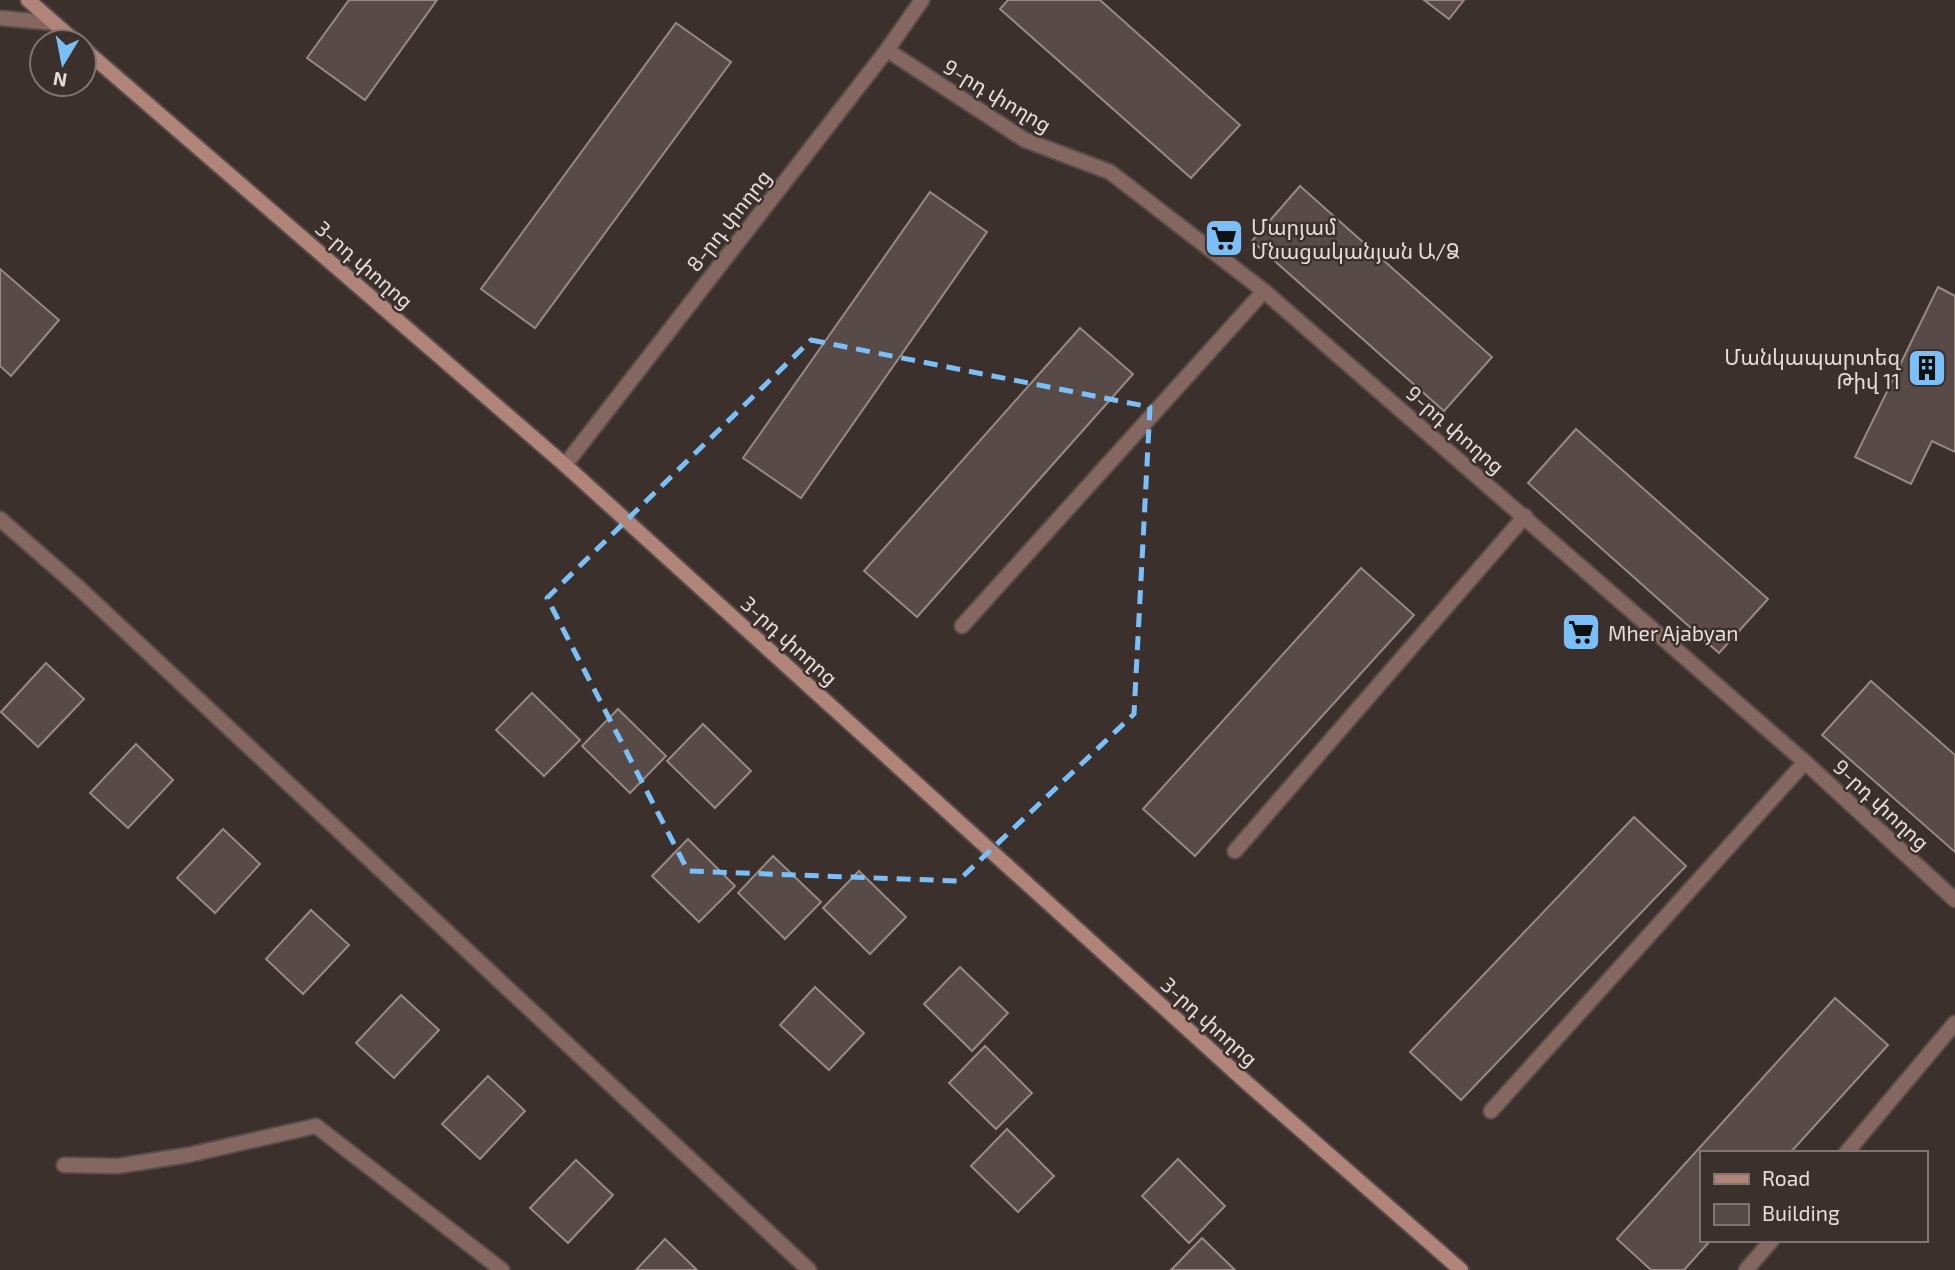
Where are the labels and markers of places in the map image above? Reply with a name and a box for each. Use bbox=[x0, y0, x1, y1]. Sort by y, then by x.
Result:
place label: Մարյամ Մնացականյան Ա/Ձ bbox=[1251, 214, 1460, 264]
supermarket icon: Մարյամ Մնացականյան Ա/Ձ bbox=[1203, 217, 1245, 259]
place label: Մանկապարտեզ Թիվ 11 bbox=[1724, 344, 1901, 394]
building icon: Մանկապարտեզ Թիվ 11 bbox=[1906, 347, 1948, 389]
supermarket icon: Mher Ajabyan bbox=[1560, 611, 1602, 653]
place label: Mher Ajabyan bbox=[1608, 620, 1739, 646]

